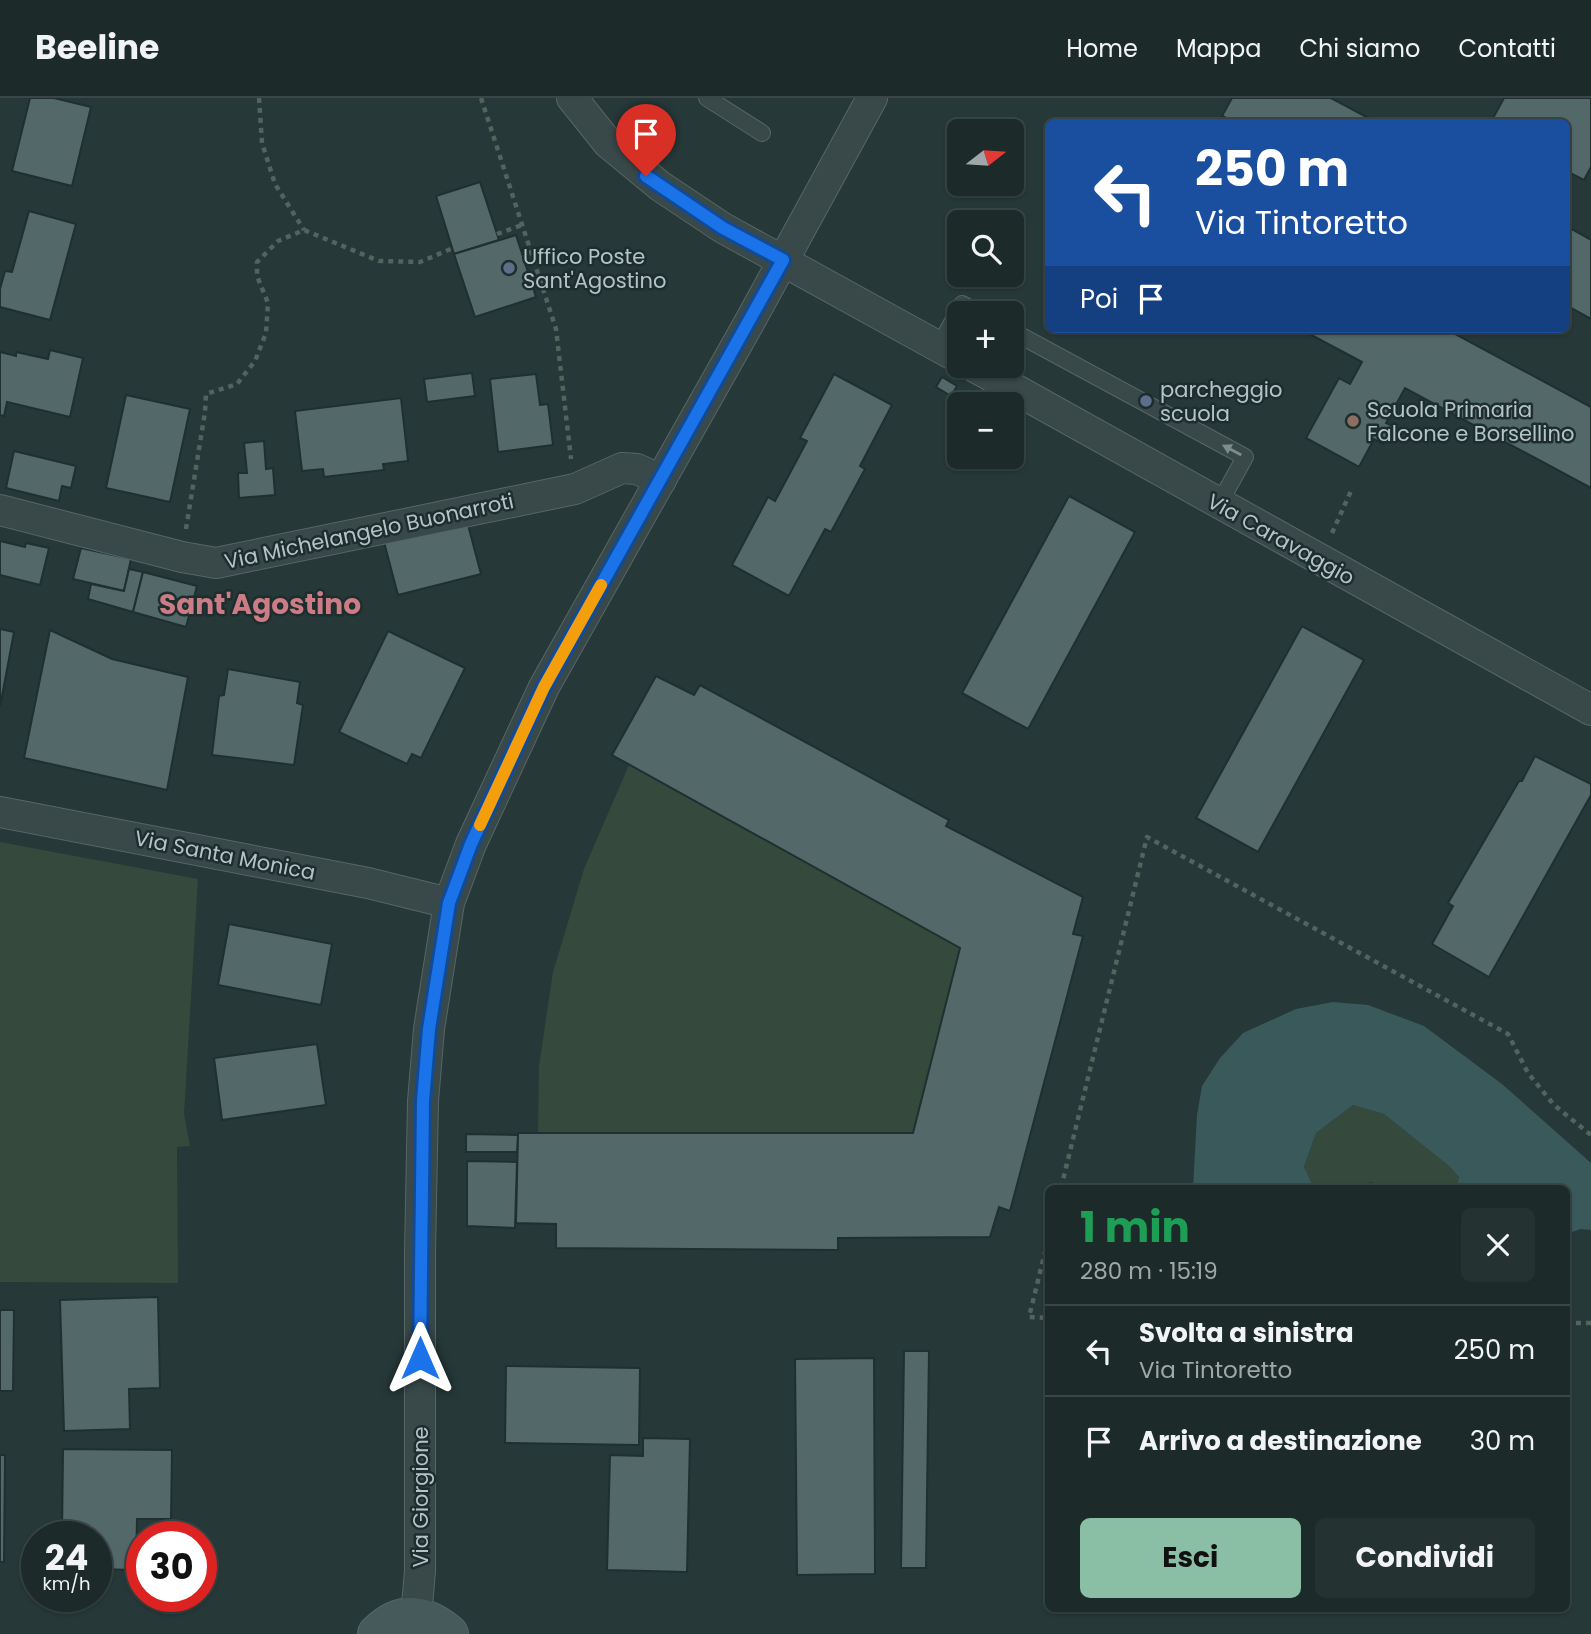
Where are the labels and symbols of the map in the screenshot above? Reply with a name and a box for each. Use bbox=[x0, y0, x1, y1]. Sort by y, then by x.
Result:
pin bbox=[616, 104, 676, 176]
north arrow bbox=[947, 119, 1024, 196]
place label: Uffico Poste Sant'Agostino bbox=[523, 242, 666, 295]
marker: Uffico Poste Sant'Agostino bbox=[501, 260, 517, 276]
place label: parcheggio scuola bbox=[1160, 375, 1282, 428]
marker: parcheggio scuola bbox=[1138, 393, 1154, 409]
place label: Scuola Primaria Falcone e Borsellino bbox=[1367, 395, 1574, 448]
marker: Scuola Primaria Falcone e Borsellino bbox=[1345, 413, 1361, 429]
one-way arrow bbox=[1222, 444, 1242, 456]
street label: Via Michelangelo Buonarroti bbox=[222, 486, 516, 576]
street label: Via Caravaggio bbox=[1202, 486, 1360, 592]
district label: Sant'Agostino bbox=[159, 585, 361, 624]
street label: Via Santa Monica bbox=[132, 823, 318, 887]
position arrow bbox=[383, 1321, 457, 1395]
street label: Via Giorgione bbox=[406, 1426, 435, 1568]
speed limit sign: 30 bbox=[126, 1521, 217, 1612]

